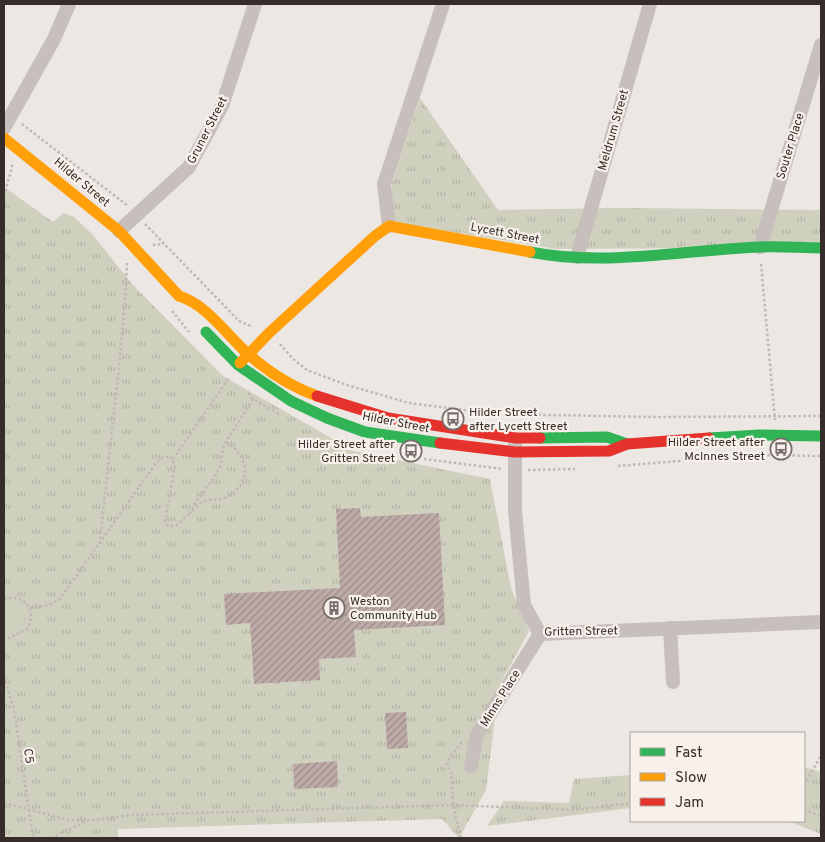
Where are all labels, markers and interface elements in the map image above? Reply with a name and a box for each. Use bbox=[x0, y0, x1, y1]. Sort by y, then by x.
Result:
street label: Meldrum Street bbox=[595, 88, 633, 173]
street label: Gruner Street bbox=[184, 94, 232, 167]
street label: Souter Place bbox=[773, 111, 809, 181]
street label: Hilder Street bbox=[50, 155, 113, 211]
street label: Lycett Street bbox=[469, 219, 541, 248]
place label: Hilder Street after Lycett Street bbox=[469, 405, 568, 435]
bus stop icon: Hilder Street after Lycett Street bbox=[441, 407, 465, 431]
street label: Hilder Street bbox=[361, 409, 431, 437]
place label: Hilder Street after McInnes Street bbox=[668, 435, 765, 465]
place label: Hilder Street after Gritten Street bbox=[298, 437, 395, 467]
bus stop icon: Hilder Street after McInnes Street bbox=[769, 437, 793, 461]
bus stop icon: Hilder Street after Gritten Street bbox=[399, 439, 423, 463]
place label: Weston Community Hub bbox=[350, 594, 437, 624]
building icon: Weston Community Hub bbox=[322, 596, 346, 620]
street label: Gritten Street bbox=[544, 623, 618, 641]
street label: Minns Place bbox=[477, 667, 525, 730]
legend bbox=[630, 732, 805, 822]
text: Fast bbox=[675, 744, 703, 763]
street label: C5 bbox=[19, 747, 37, 765]
text: Slow bbox=[675, 769, 707, 788]
text: Jam bbox=[675, 794, 704, 813]

